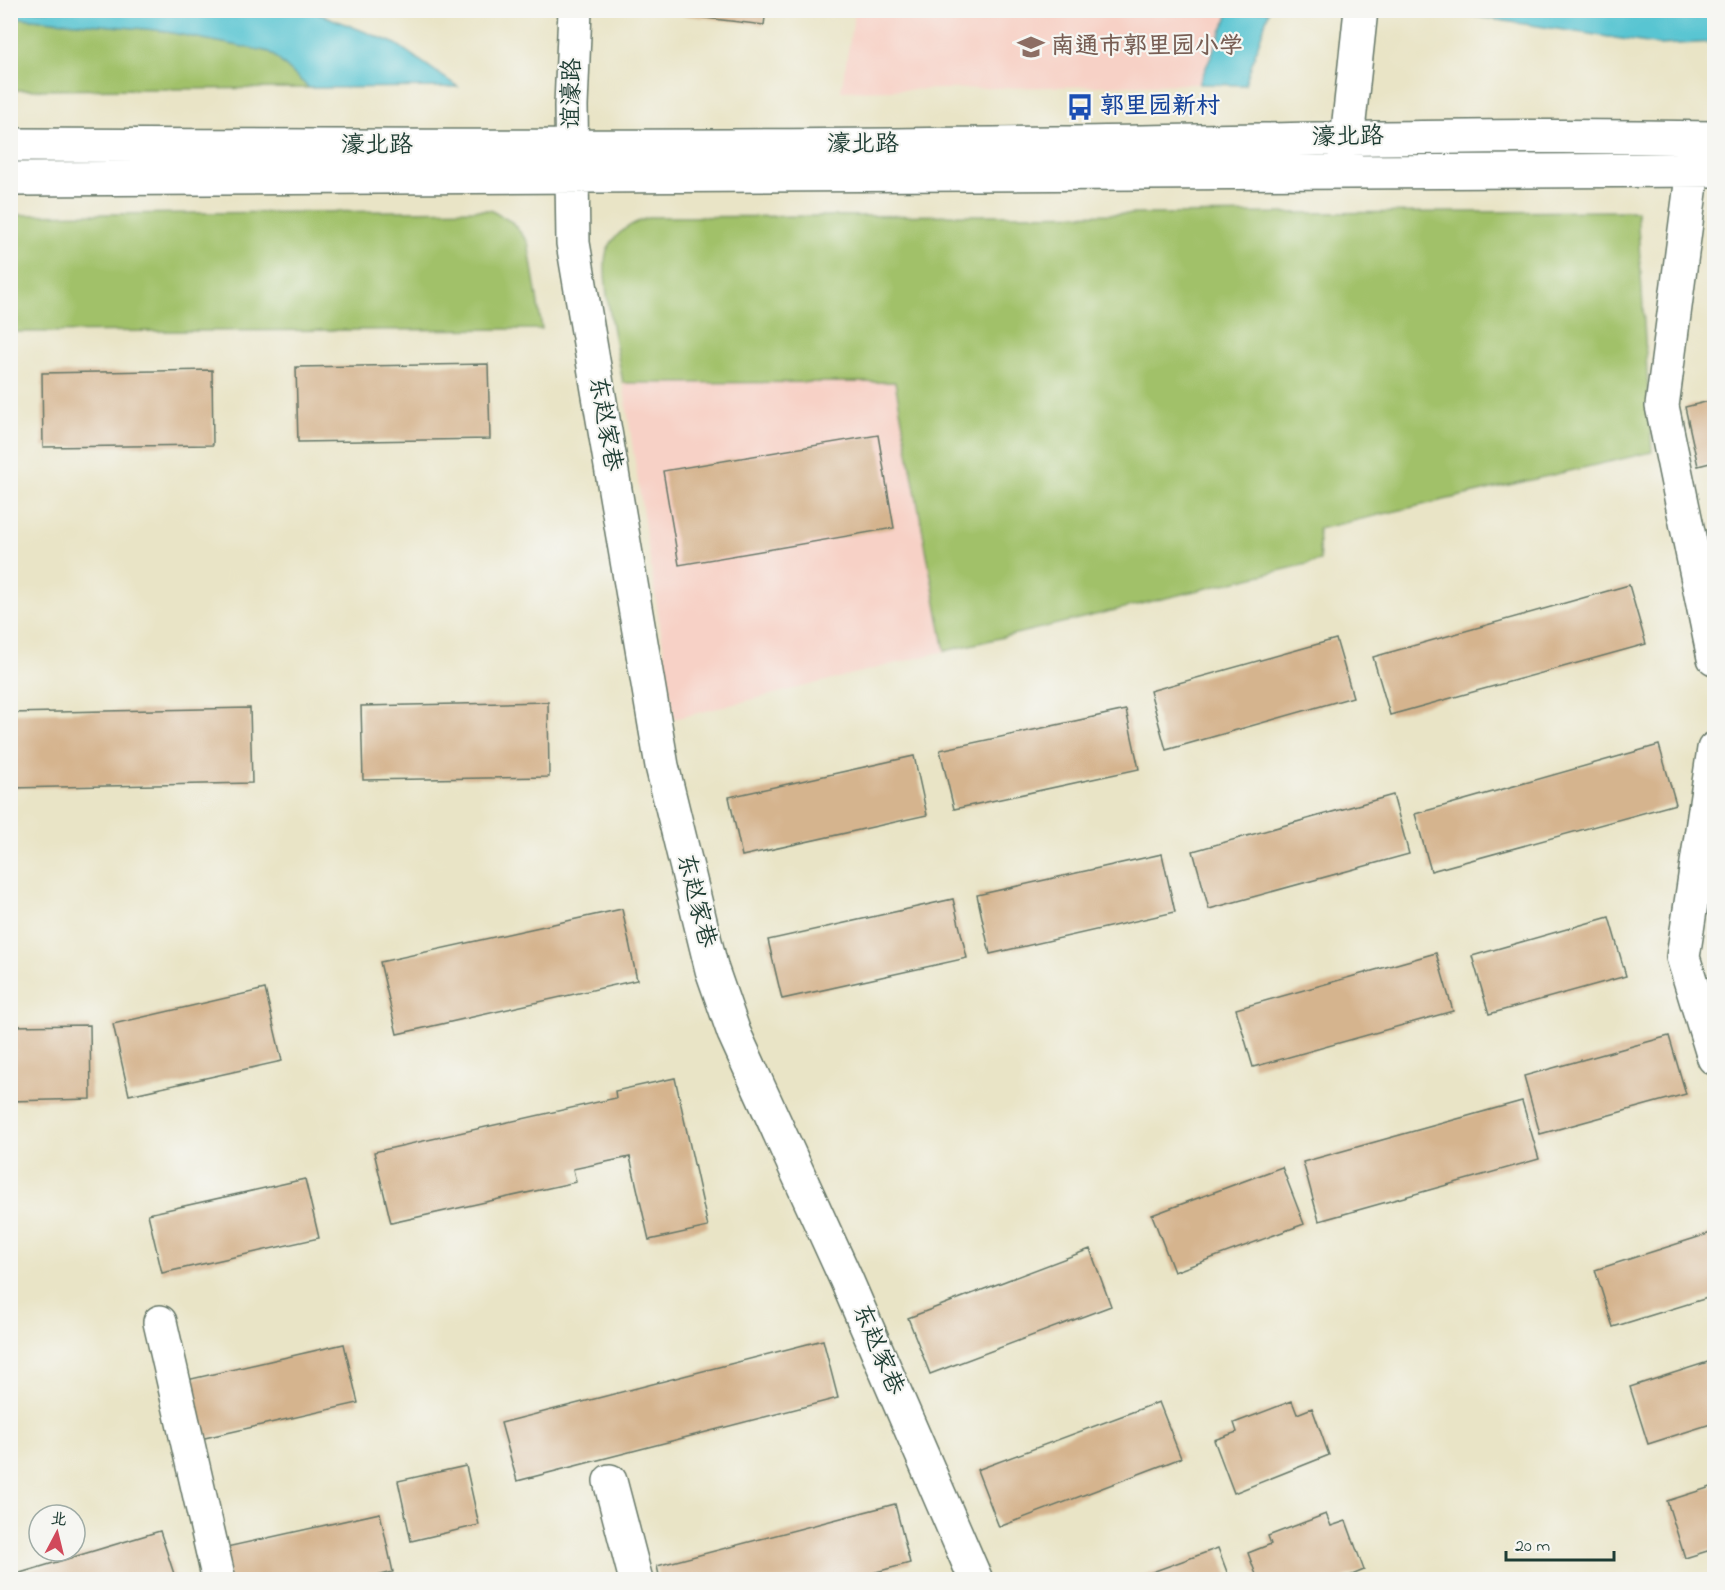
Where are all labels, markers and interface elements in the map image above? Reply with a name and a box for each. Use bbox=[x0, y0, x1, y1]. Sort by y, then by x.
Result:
place label: 南通市郭里园小学 bbox=[1051, 30, 1243, 65]
school or university icon: 南通市郭里园小学 bbox=[1016, 32, 1046, 62]
street label: 谊濠路 bbox=[555, 58, 591, 130]
place label: 郭里园新村 bbox=[1100, 90, 1220, 125]
bus stop icon: 郭里园新村 bbox=[1065, 92, 1095, 122]
street label: 濠北路 bbox=[1312, 120, 1384, 156]
street label: 濠北路 bbox=[827, 128, 899, 163]
street label: 濠北路 bbox=[341, 129, 413, 164]
street label: 东赵家巷 bbox=[578, 374, 630, 474]
street label: 东赵家巷 bbox=[666, 850, 724, 952]
street label: 东赵家巷 bbox=[842, 1299, 912, 1401]
north arrow bbox=[27, 1503, 87, 1563]
text: 北 bbox=[49, 1507, 68, 1533]
scale bar bbox=[1506, 1524, 1614, 1562]
text: 20 m bbox=[1515, 1534, 1550, 1560]

